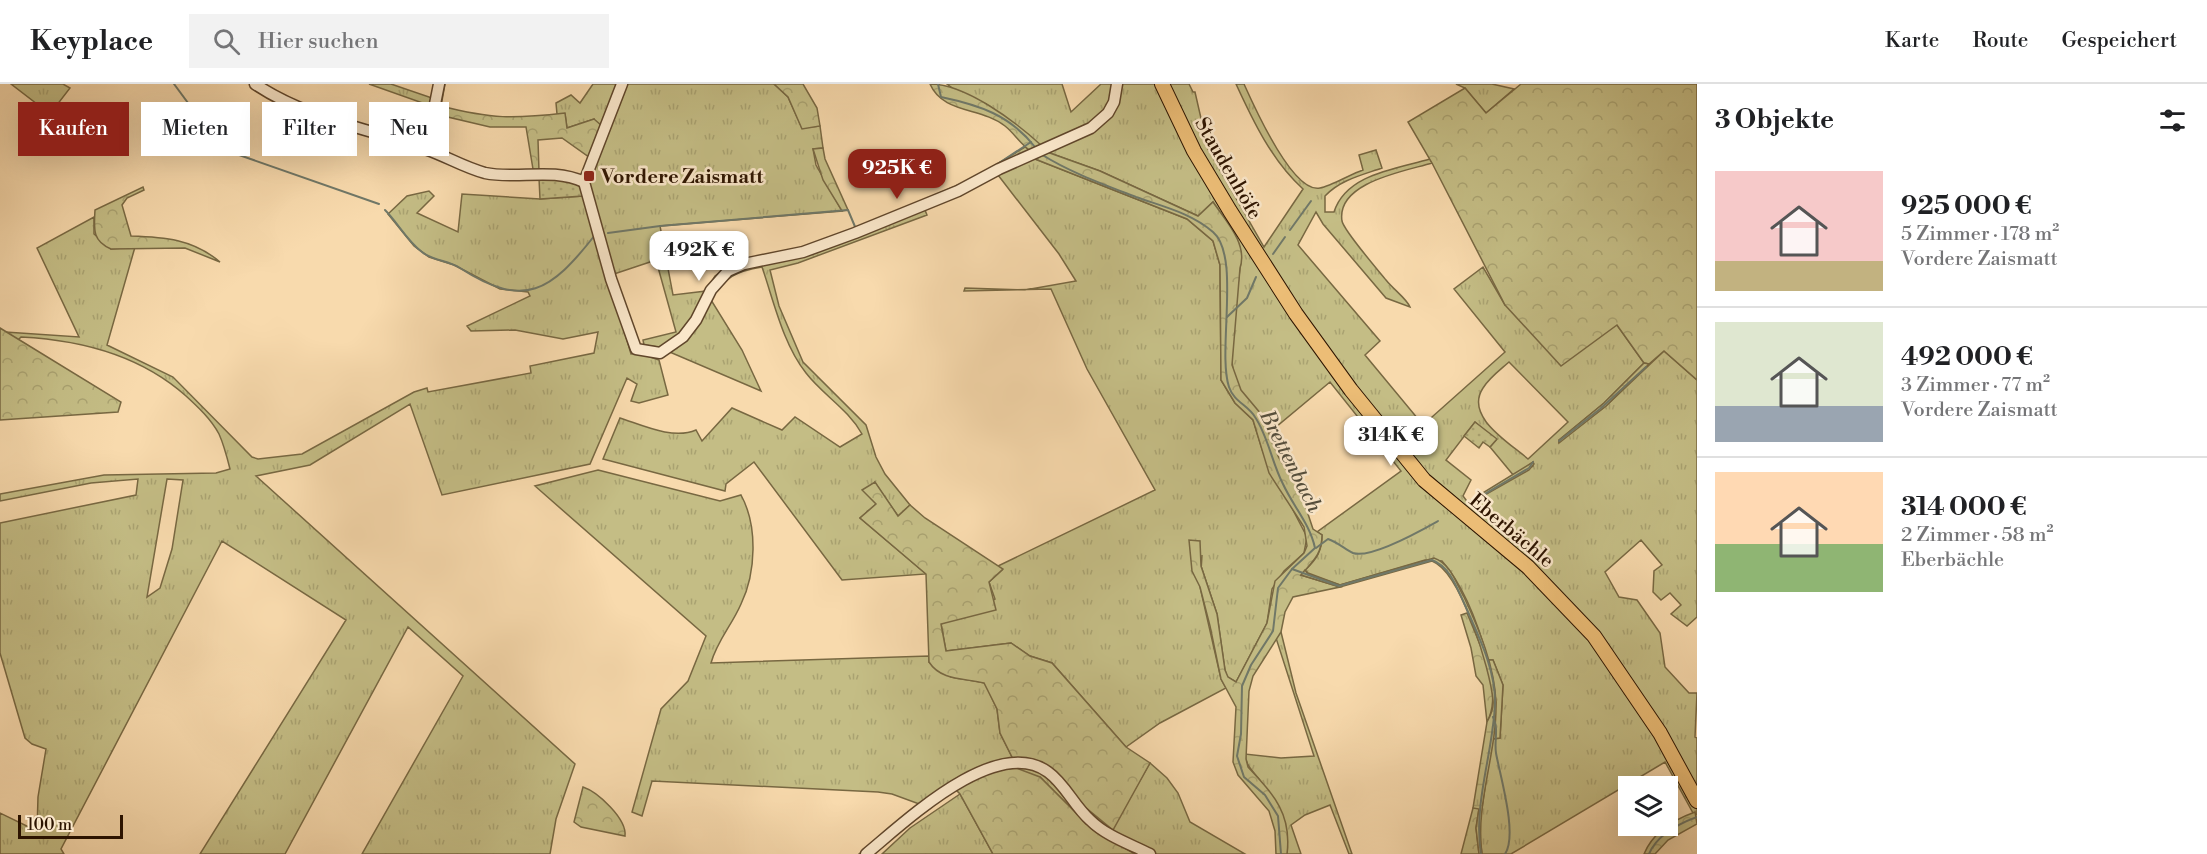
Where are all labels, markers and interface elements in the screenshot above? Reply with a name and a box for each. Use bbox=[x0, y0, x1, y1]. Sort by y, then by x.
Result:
search box bbox=[189, 14, 609, 68]
text: Keyplace bbox=[30, 24, 153, 59]
icon: search bbox=[210, 25, 243, 58]
text: Hier suchen bbox=[258, 28, 379, 55]
text: Karte bbox=[1885, 28, 1939, 54]
text: Route bbox=[1972, 28, 2028, 54]
text: Gespeichert bbox=[2061, 28, 2177, 54]
chip: Kaufen bbox=[18, 102, 129, 156]
chip: Mieten bbox=[141, 102, 250, 156]
chip: Filter bbox=[262, 102, 357, 156]
chip: Neu bbox=[369, 102, 449, 156]
text: 3 Objekte bbox=[1715, 104, 1834, 136]
icon: filters bbox=[2156, 104, 2189, 137]
street label: Staudenhöfe bbox=[1188, 113, 1267, 224]
pin: 925K € bbox=[848, 149, 946, 200]
text: 925K € bbox=[862, 156, 932, 181]
place label: Vordere Zaismatt bbox=[600, 165, 764, 190]
marker: Vordere Zaismatt bbox=[582, 169, 596, 183]
text: 925 000 € bbox=[1901, 190, 2032, 222]
icon: home bbox=[1763, 195, 1835, 267]
text: 5 Zimmer · 178 m² bbox=[1901, 222, 2059, 247]
pin: 492K € bbox=[650, 231, 748, 282]
text: 492K € bbox=[664, 238, 734, 263]
text: Vordere Zaismatt bbox=[1901, 247, 2058, 272]
text: 492 000 € bbox=[1901, 341, 2033, 373]
icon: home bbox=[1763, 346, 1835, 418]
text: 3 Zimmer · 77 m² bbox=[1901, 373, 2050, 398]
text: Vordere Zaismatt bbox=[1901, 398, 2058, 423]
water label: Brettenbach bbox=[1253, 405, 1327, 517]
pin: 314K € bbox=[1342, 416, 1440, 467]
text: 314K € bbox=[1358, 423, 1424, 448]
street label: Eberbächle bbox=[1463, 488, 1559, 574]
text: 314 000 € bbox=[1901, 491, 2027, 523]
icon: home bbox=[1763, 496, 1835, 568]
text: 2 Zimmer · 58 m² bbox=[1901, 523, 2053, 548]
text: Eberbächle bbox=[1901, 548, 2004, 573]
map controls bbox=[1618, 776, 1678, 836]
button: layers bbox=[1618, 776, 1678, 836]
scale bar bbox=[18, 812, 123, 840]
text: 100 m bbox=[27, 815, 72, 835]

